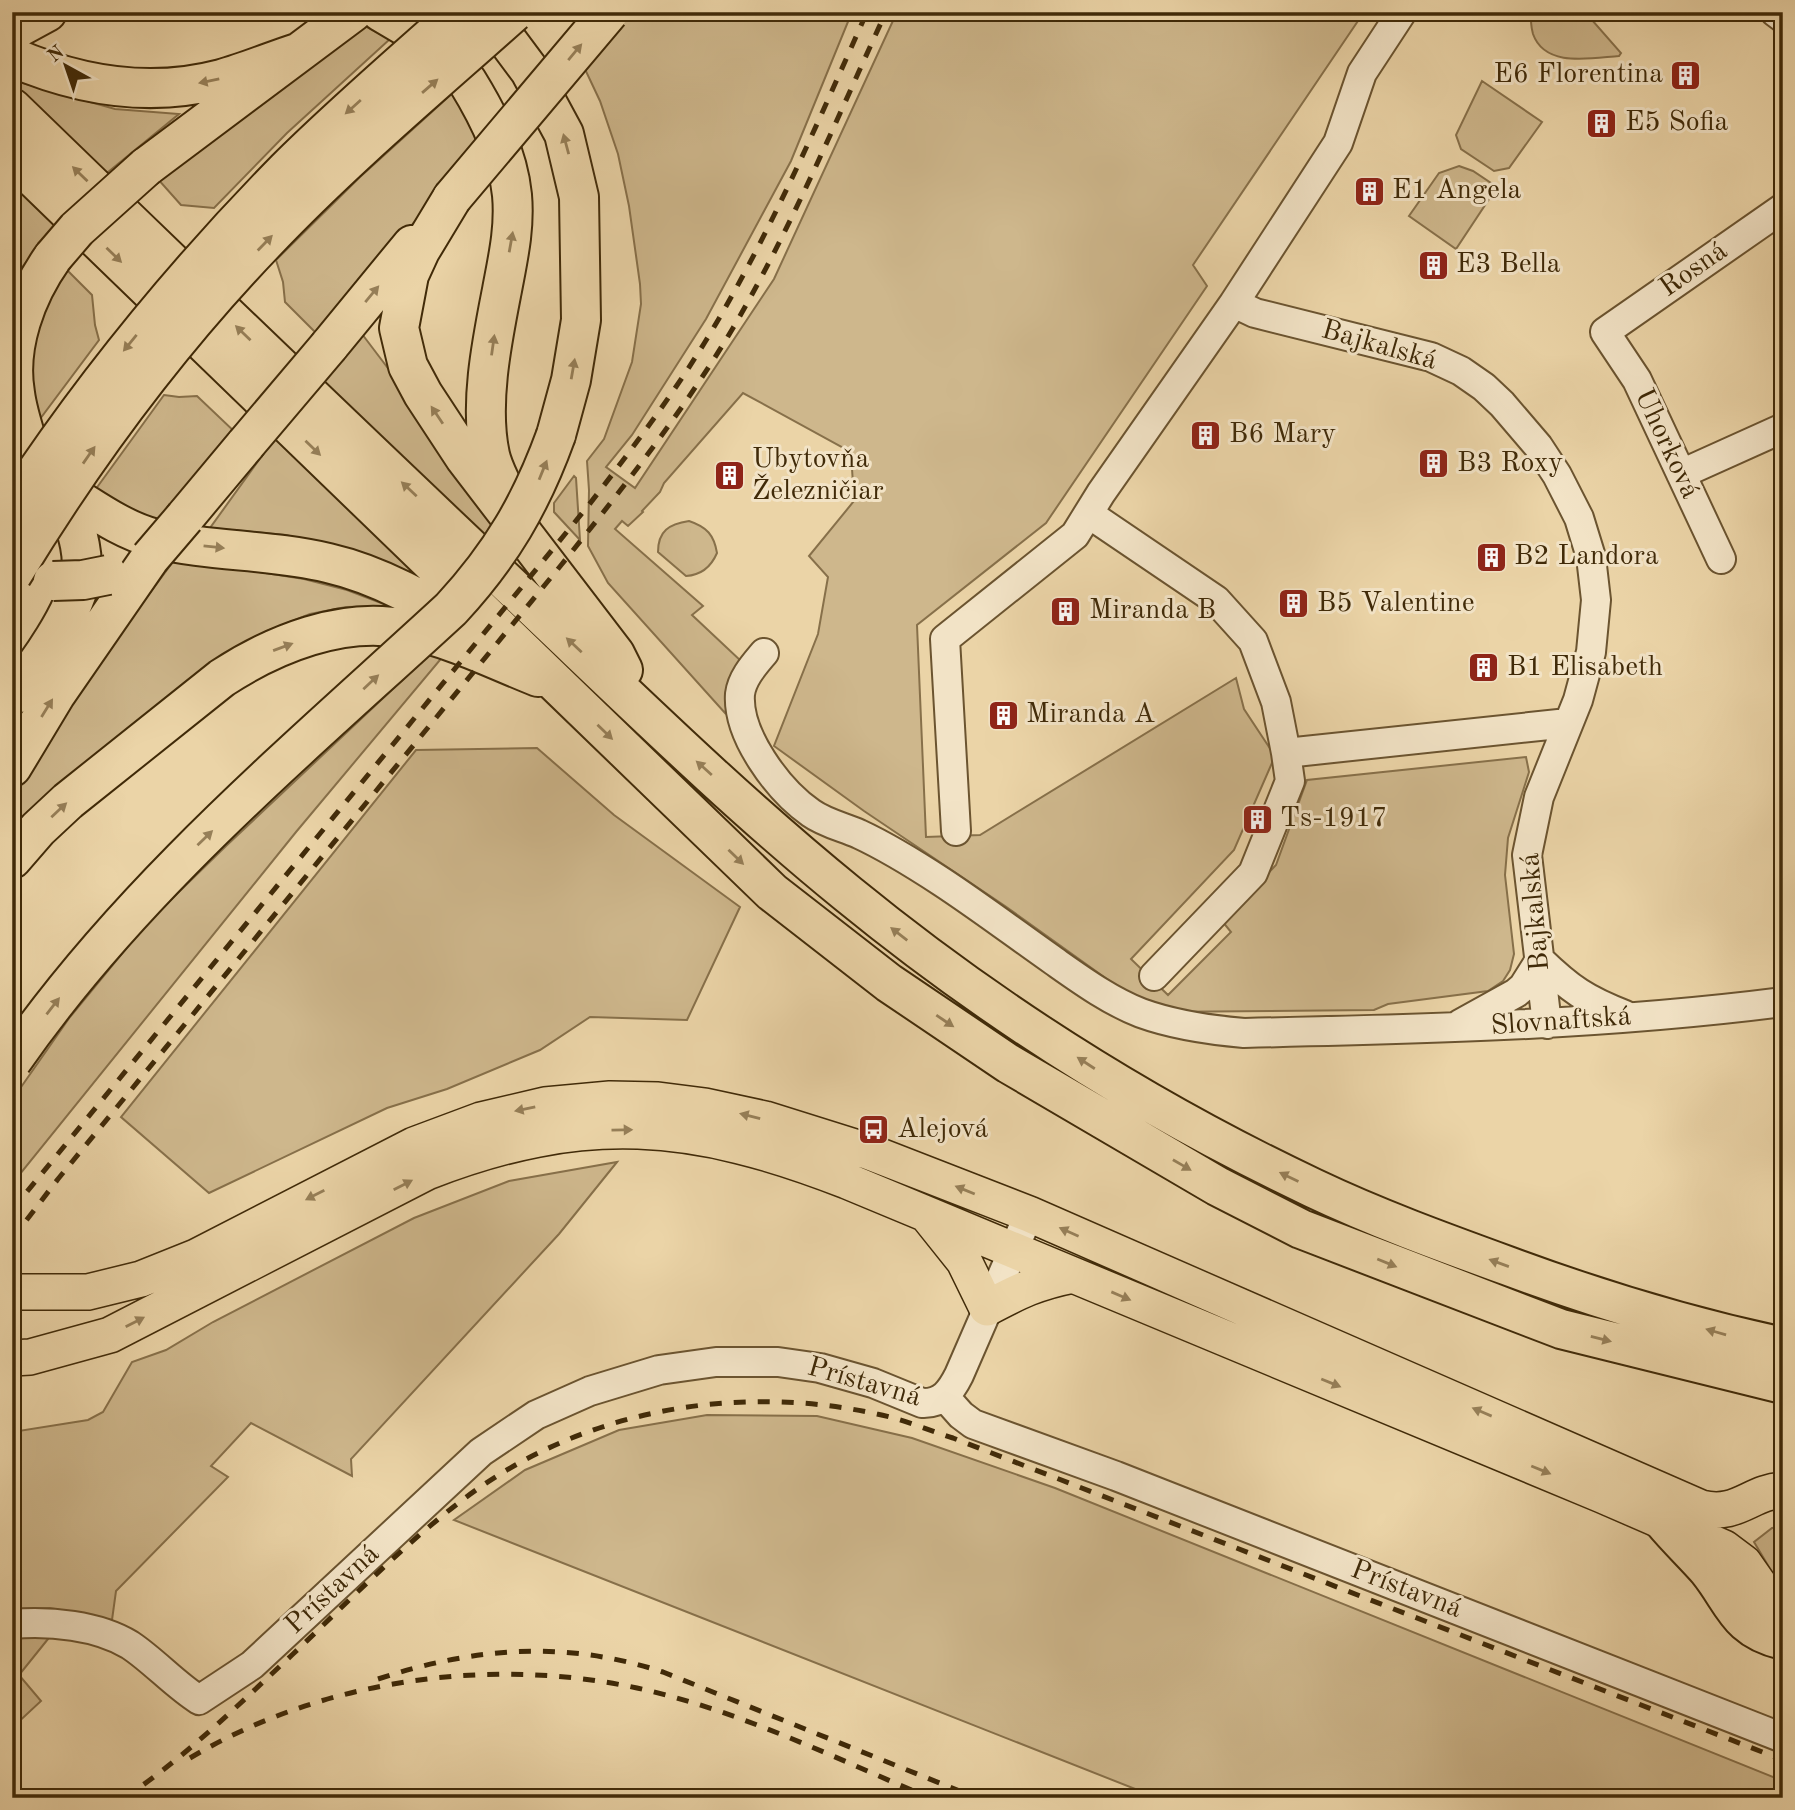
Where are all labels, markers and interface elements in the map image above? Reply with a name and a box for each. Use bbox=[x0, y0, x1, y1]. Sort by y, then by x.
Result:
north arrow bbox=[32, 32, 102, 102]
text: N bbox=[45, 43, 69, 67]
one-way arrow bbox=[567, 44, 582, 61]
building icon: E6 Florentina bbox=[1669, 58, 1703, 92]
place label: E6 Florentina bbox=[1493, 61, 1663, 89]
one-way arrow bbox=[198, 76, 220, 87]
one-way arrow bbox=[421, 79, 438, 95]
one-way arrow bbox=[344, 99, 362, 115]
building icon: E5 Sofia bbox=[1585, 106, 1619, 140]
place label: E5 Sofia bbox=[1625, 109, 1728, 137]
one-way arrow bbox=[560, 133, 571, 155]
one-way arrow bbox=[73, 166, 89, 183]
building icon: E1 Angela bbox=[1352, 174, 1386, 208]
place label: E1 Angela bbox=[1392, 177, 1521, 205]
one-way arrow bbox=[506, 231, 517, 253]
one-way arrow bbox=[256, 234, 273, 251]
street label: Rosná bbox=[1655, 237, 1733, 303]
one-way arrow bbox=[105, 247, 122, 263]
building icon: E3 Bella bbox=[1416, 248, 1450, 282]
place label: E3 Bella bbox=[1456, 251, 1561, 279]
one-way arrow bbox=[365, 285, 380, 303]
street label: Bajkalská bbox=[1318, 316, 1440, 376]
one-way arrow bbox=[235, 324, 252, 341]
one-way arrow bbox=[123, 334, 138, 352]
one-way arrow bbox=[488, 334, 499, 356]
one-way arrow bbox=[568, 358, 579, 380]
street label: Uhorková bbox=[1628, 385, 1704, 503]
one-way arrow bbox=[430, 406, 444, 424]
building icon: B6 Mary bbox=[1189, 418, 1223, 452]
place label: B6 Mary bbox=[1229, 421, 1336, 449]
one-way arrow bbox=[304, 439, 321, 456]
one-way arrow bbox=[82, 446, 95, 465]
place label: Ubytovňa Železničiar bbox=[752, 446, 884, 506]
building icon: B3 Roxy bbox=[1417, 447, 1451, 481]
place label: B3 Roxy bbox=[1457, 450, 1563, 478]
one-way arrow bbox=[538, 459, 549, 480]
building icon: Ubytovňa Železničiar bbox=[712, 459, 746, 493]
one-way arrow bbox=[400, 481, 417, 497]
building icon: B2 Landora bbox=[1474, 540, 1508, 574]
one-way arrow bbox=[203, 542, 225, 553]
place label: B2 Landora bbox=[1514, 543, 1659, 571]
building icon: B5 Valentine bbox=[1277, 587, 1311, 621]
place label: B5 Valentine bbox=[1317, 590, 1475, 618]
building icon: Miranda B bbox=[1049, 594, 1083, 628]
place label: Miranda B bbox=[1089, 597, 1216, 625]
one-way arrow bbox=[566, 638, 583, 654]
one-way arrow bbox=[272, 641, 293, 652]
building icon: B1 Elisabeth bbox=[1467, 651, 1501, 685]
place label: B1 Elisabeth bbox=[1507, 654, 1663, 682]
one-way arrow bbox=[362, 675, 379, 691]
building icon: Miranda A bbox=[986, 698, 1020, 732]
one-way arrow bbox=[41, 699, 54, 718]
place label: Miranda A bbox=[1026, 701, 1155, 729]
one-way arrow bbox=[596, 723, 613, 739]
one-way arrow bbox=[695, 760, 713, 776]
one-way arrow bbox=[50, 802, 67, 818]
building icon: Ts-1917 bbox=[1240, 802, 1274, 836]
place label: Ts-1917 bbox=[1280, 805, 1387, 833]
one-way arrow bbox=[197, 830, 213, 847]
one-way arrow bbox=[727, 849, 744, 865]
street label: Bajkalská bbox=[1517, 852, 1555, 972]
one-way arrow bbox=[890, 927, 908, 941]
one-way arrow bbox=[45, 998, 60, 1016]
street label: Slovnaftská bbox=[1490, 1003, 1632, 1041]
one-way arrow bbox=[936, 1014, 955, 1027]
one-way arrow bbox=[1077, 1056, 1095, 1070]
one-way arrow bbox=[514, 1104, 536, 1115]
one-way arrow bbox=[739, 1110, 761, 1121]
bus stop icon: Alejová bbox=[857, 1113, 891, 1147]
place label: Alejová bbox=[897, 1116, 988, 1144]
one-way arrow bbox=[611, 1124, 633, 1136]
one-way arrow bbox=[1172, 1159, 1191, 1171]
one-way arrow bbox=[1279, 1171, 1299, 1182]
one-way arrow bbox=[393, 1179, 413, 1190]
one-way arrow bbox=[955, 1184, 976, 1195]
one-way arrow bbox=[305, 1189, 325, 1200]
one-way arrow bbox=[1058, 1226, 1079, 1237]
one-way arrow bbox=[1489, 1257, 1510, 1268]
one-way arrow bbox=[1376, 1258, 1397, 1269]
one-way arrow bbox=[1111, 1290, 1132, 1301]
one-way arrow bbox=[125, 1317, 145, 1328]
one-way arrow bbox=[1705, 1326, 1727, 1337]
one-way arrow bbox=[1590, 1334, 1612, 1345]
street label: Prístavná bbox=[804, 1353, 924, 1413]
one-way arrow bbox=[1321, 1377, 1341, 1389]
one-way arrow bbox=[1471, 1406, 1492, 1417]
one-way arrow bbox=[1531, 1464, 1552, 1475]
street label: Prístavná bbox=[281, 1540, 385, 1640]
street label: Prístavná bbox=[1346, 1556, 1466, 1624]

